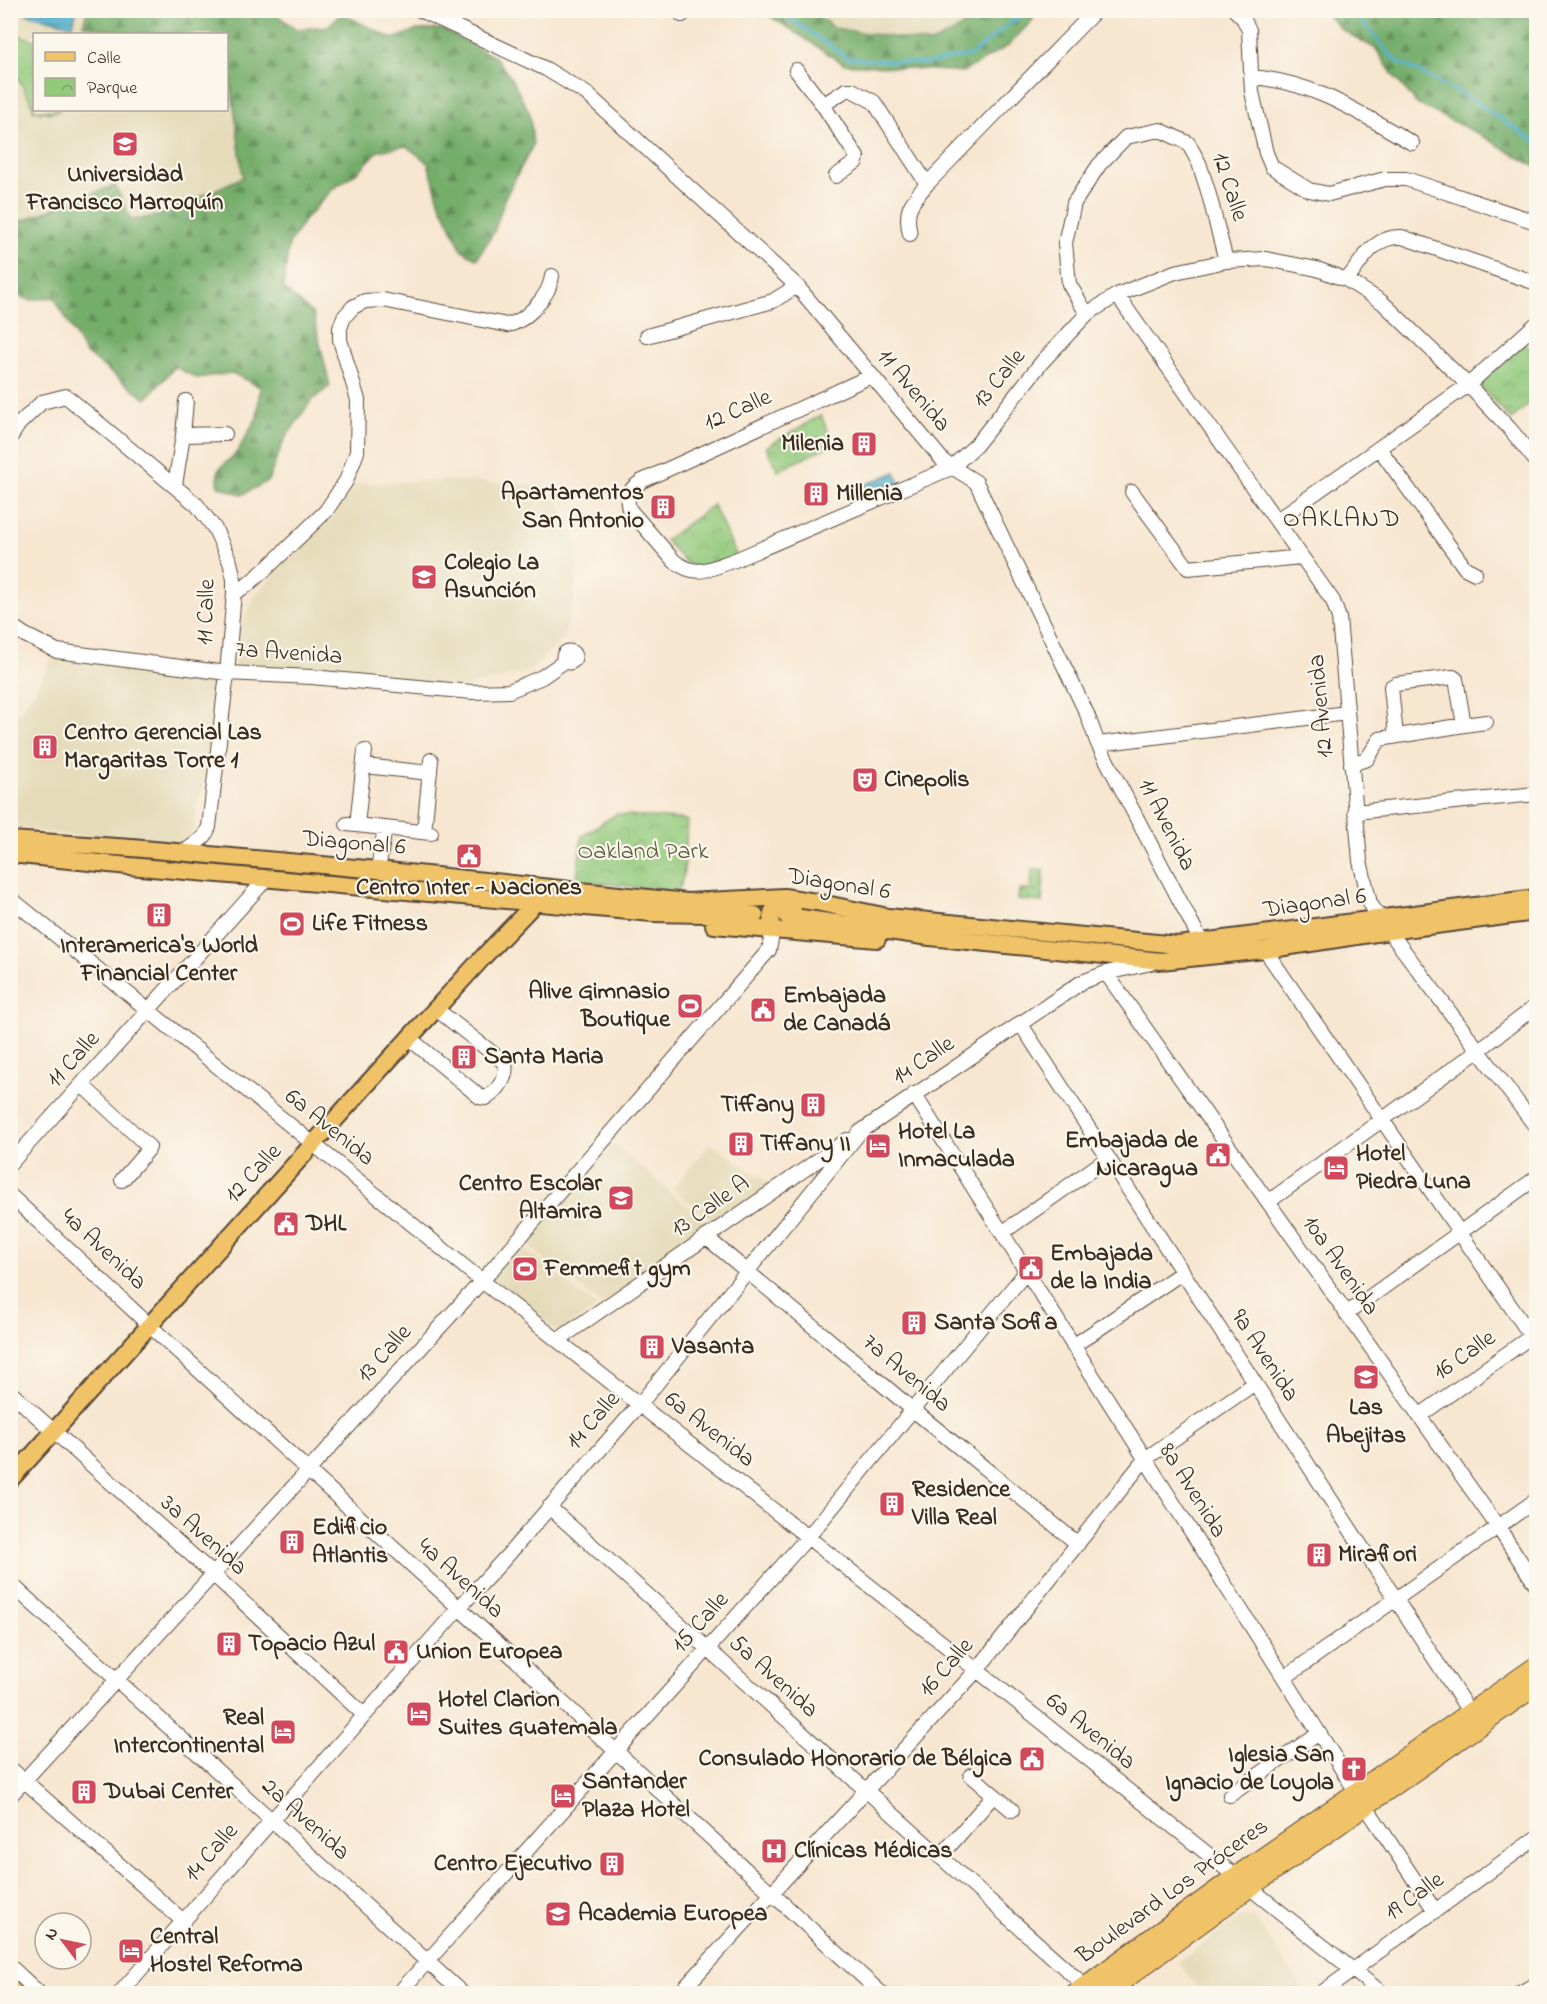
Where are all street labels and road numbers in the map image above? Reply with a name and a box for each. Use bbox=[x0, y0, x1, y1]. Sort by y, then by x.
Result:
street label: 12 Calle bbox=[1201, 148, 1257, 226]
street label: 13 Calle bbox=[965, 341, 1035, 417]
street label: 11 Avenida bbox=[868, 342, 958, 440]
street label: 12 Calle bbox=[699, 381, 778, 441]
street label: 11 Calle bbox=[188, 578, 226, 646]
street label: 7a Avenida bbox=[234, 633, 344, 675]
street label: 12 Avenida bbox=[1300, 653, 1344, 759]
street label: 11 Avenida bbox=[1128, 773, 1204, 877]
street label: Diagonal 6 bbox=[300, 822, 408, 866]
street label: Diagonal 6 bbox=[784, 859, 893, 910]
street label: Diagonal 6 bbox=[1260, 879, 1369, 929]
street label: 11 Calle bbox=[39, 1024, 109, 1096]
street label: 14 Calle bbox=[886, 1027, 962, 1095]
street label: 6a Avenida bbox=[276, 1081, 382, 1175]
street label: 12 Calle bbox=[217, 1136, 291, 1212]
street label: 13 Calle A bbox=[664, 1167, 758, 1247]
street label: 4a Avenida bbox=[52, 1201, 154, 1299]
street label: 10a Avenida bbox=[1293, 1209, 1387, 1323]
street label: 9a Avenida bbox=[1221, 1303, 1307, 1409]
street label: 13 Calle bbox=[349, 1317, 421, 1391]
street label: 16 Calle bbox=[1427, 1322, 1504, 1390]
street label: 7a Avenida bbox=[854, 1326, 958, 1422]
street label: 14 Calle bbox=[558, 1383, 630, 1458]
street label: 6a Avenida bbox=[656, 1383, 762, 1477]
street label: 8a Avenida bbox=[1149, 1437, 1235, 1545]
street label: 3a Avenida bbox=[152, 1487, 254, 1585]
street label: 4a Avenida bbox=[409, 1530, 511, 1628]
street label: 15 Calle bbox=[664, 1584, 738, 1662]
street label: 5a Avenida bbox=[720, 1627, 826, 1727]
street label: 16 Calle bbox=[911, 1630, 983, 1706]
street label: 6a Avenida bbox=[1037, 1685, 1143, 1779]
street label: 2a Avenida bbox=[253, 1771, 357, 1869]
street label: Boulevard Los Próceres bbox=[1069, 1810, 1276, 1974]
street label: 14 Calle bbox=[176, 1815, 248, 1890]
street label: 19 Calle bbox=[1378, 1863, 1452, 1930]

